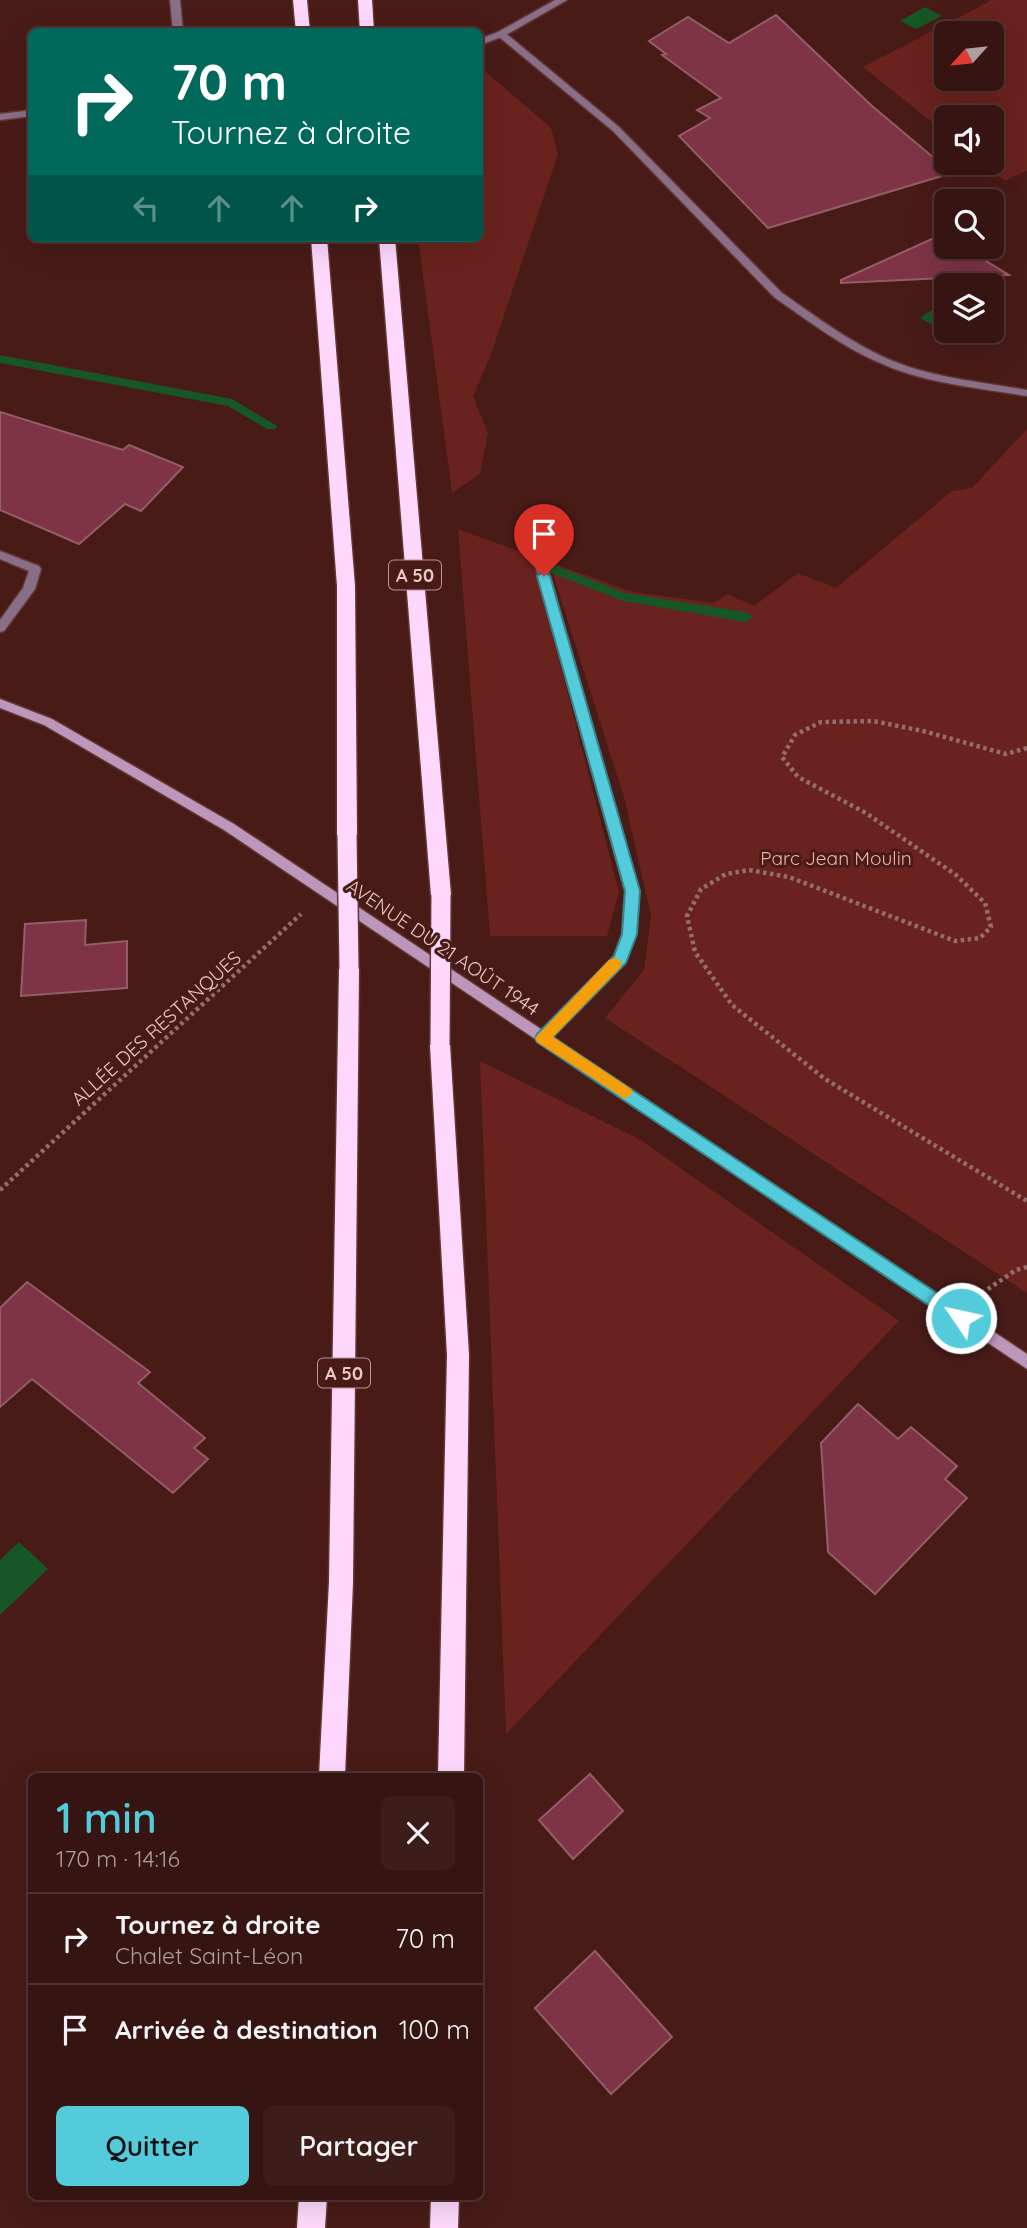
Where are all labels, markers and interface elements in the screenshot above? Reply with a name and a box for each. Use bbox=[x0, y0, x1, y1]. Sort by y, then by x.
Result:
north arrow bbox=[934, 21, 1004, 91]
map controls bbox=[934, 21, 1004, 343]
text: 70 m bbox=[171, 51, 287, 112]
icon: right bbox=[56, 56, 147, 147]
button: sound bbox=[934, 105, 1004, 175]
text: Tournez à droite bbox=[171, 112, 411, 152]
icon: left bbox=[127, 189, 165, 227]
icon: ahead bbox=[200, 189, 238, 227]
icon: ahead bbox=[273, 189, 311, 227]
icon: right bbox=[346, 189, 384, 227]
button: search bbox=[934, 189, 1004, 259]
button: layers bbox=[934, 273, 1004, 343]
pin bbox=[514, 504, 574, 576]
icon: arrive bbox=[525, 515, 563, 553]
road number: A 50 bbox=[389, 560, 441, 590]
park label: Parc Jean Moulin bbox=[760, 846, 912, 870]
street label: AVENUE DU 21 AOÛT 1944 bbox=[342, 874, 544, 1020]
street label: ALLÉE DES RESTANQUES bbox=[66, 945, 246, 1111]
position arrow bbox=[924, 1281, 998, 1355]
road number: A 50 bbox=[318, 1358, 370, 1388]
text: 1 min bbox=[56, 1791, 157, 1844]
button: close bbox=[381, 1796, 455, 1870]
text: 170 m · 14:16 bbox=[56, 1844, 180, 1873]
text: Tournez à droite bbox=[115, 1908, 320, 1941]
icon: right bbox=[56, 1920, 94, 1958]
text: 70 m bbox=[395, 1922, 455, 1955]
text: Chalet Saint-Léon bbox=[115, 1941, 303, 1970]
icon: arrive bbox=[56, 2011, 94, 2049]
text: Arrivée à destination bbox=[115, 2013, 378, 2046]
text: 100 m bbox=[399, 2013, 470, 2046]
button: Quitter bbox=[56, 2106, 249, 2186]
button: Partager bbox=[263, 2106, 455, 2186]

